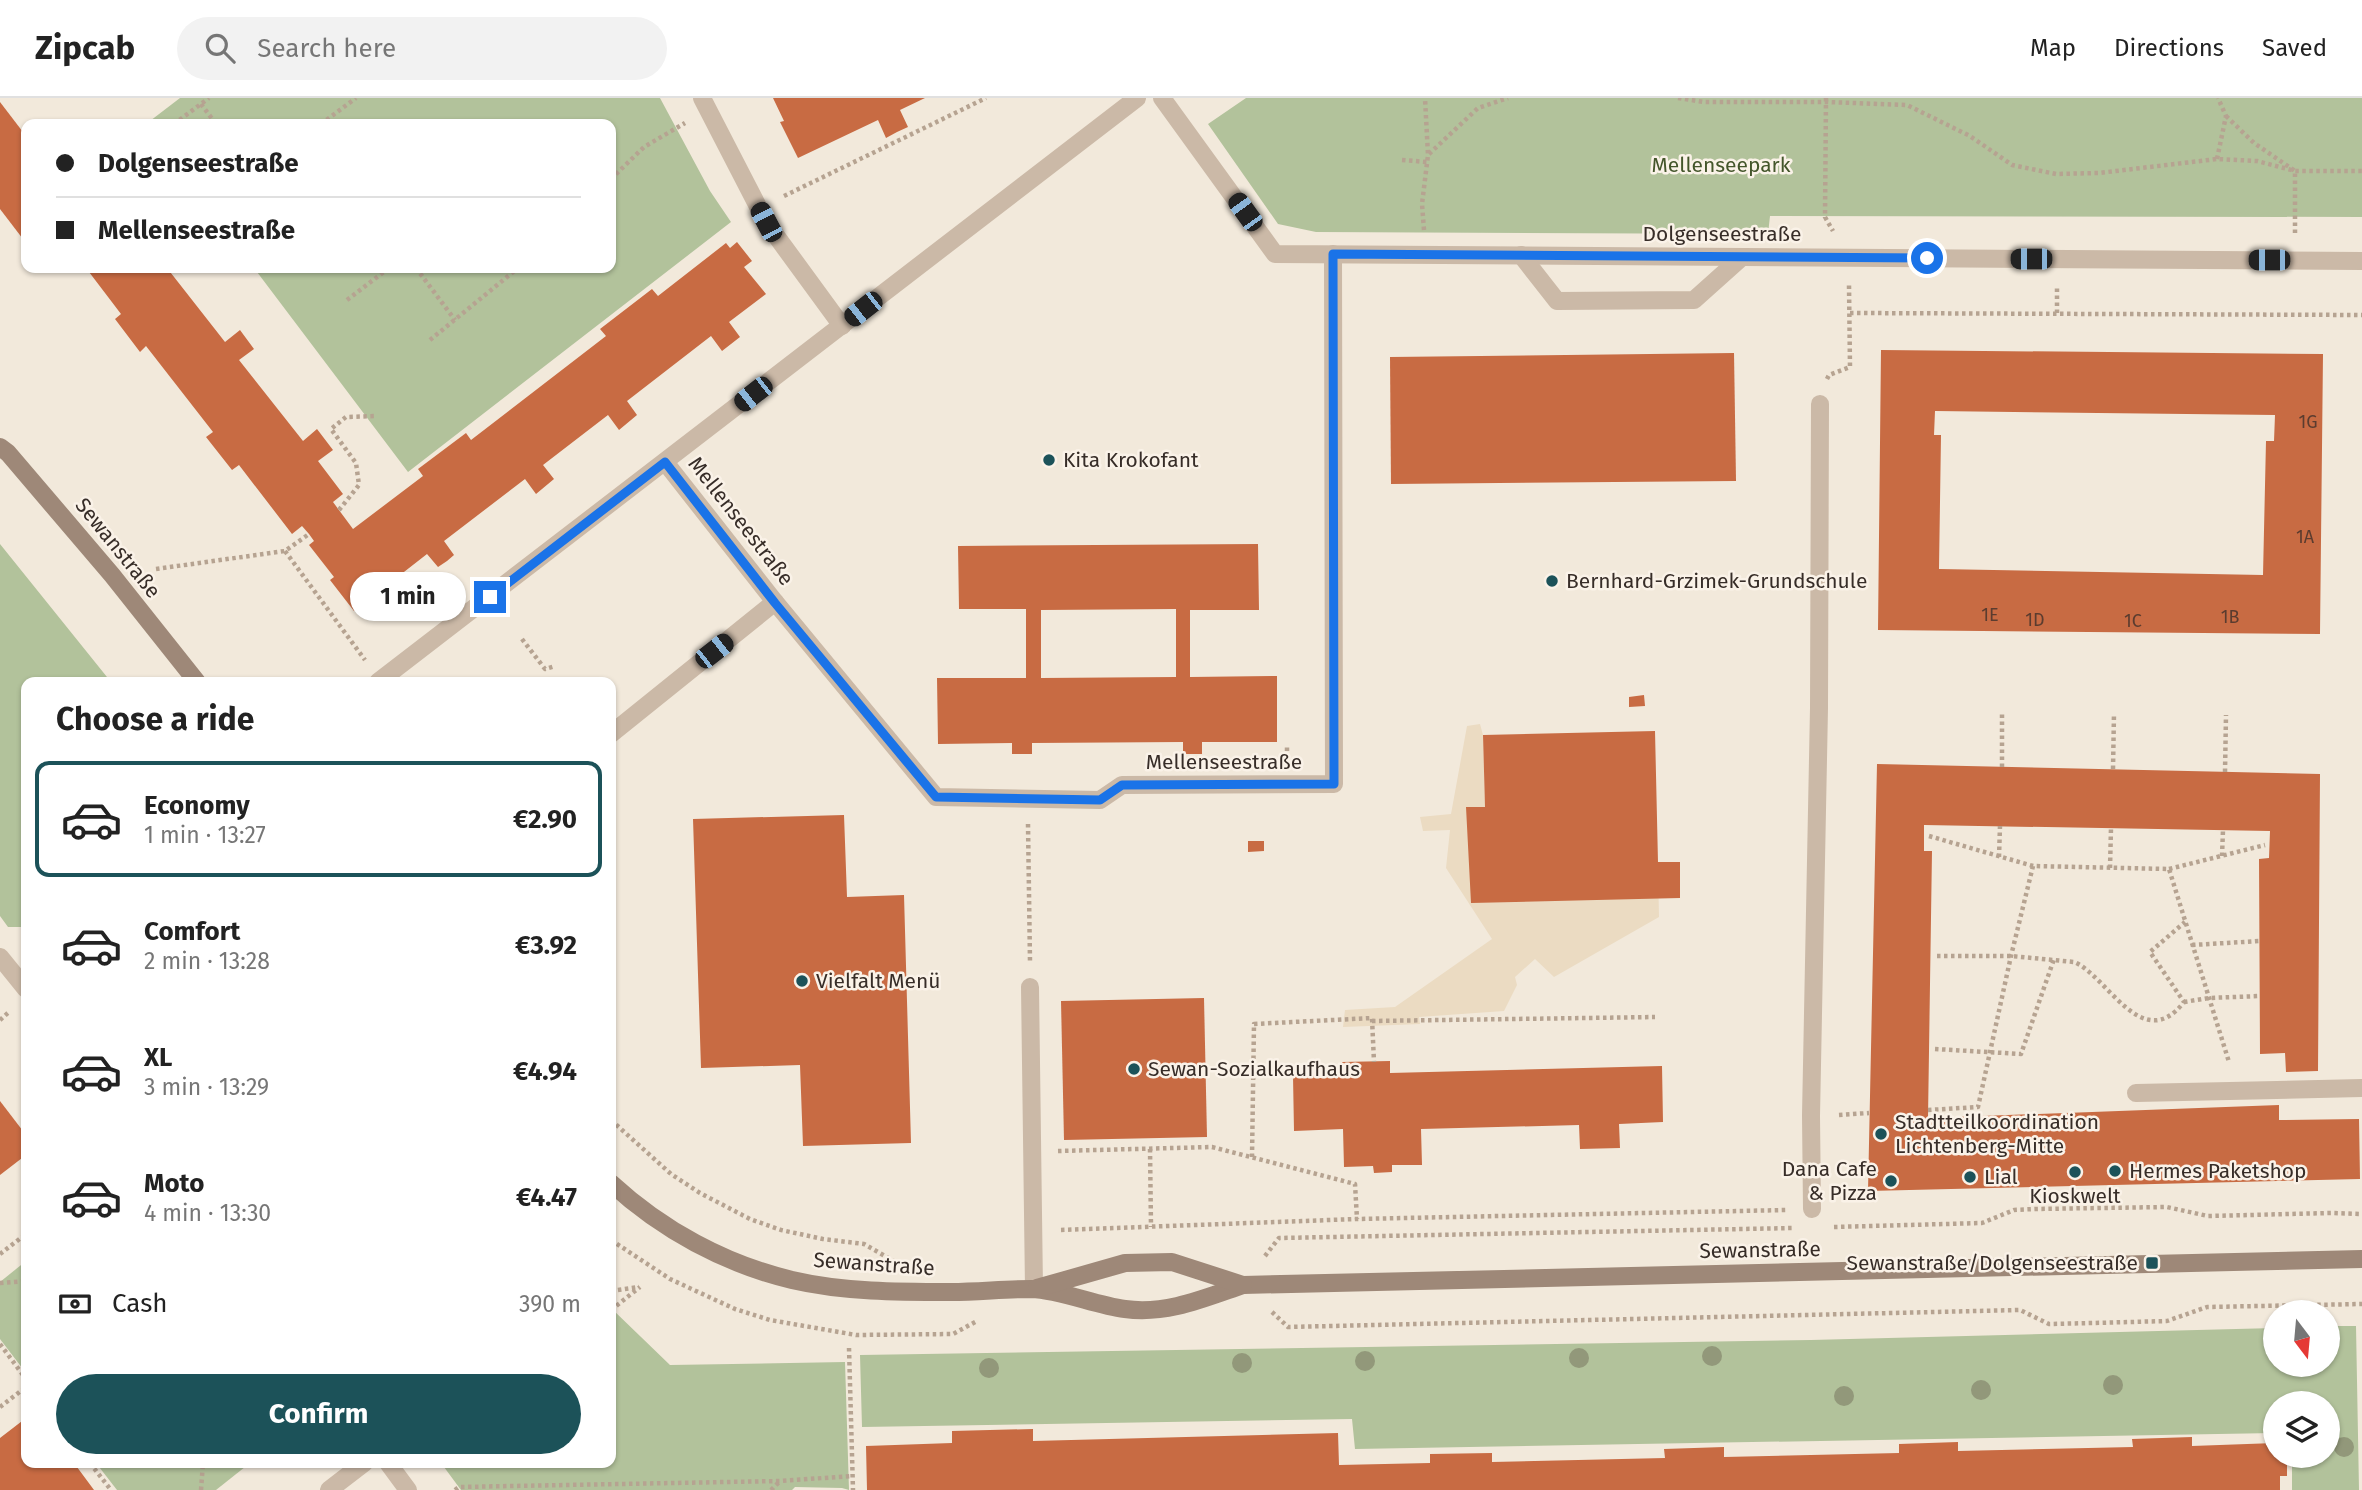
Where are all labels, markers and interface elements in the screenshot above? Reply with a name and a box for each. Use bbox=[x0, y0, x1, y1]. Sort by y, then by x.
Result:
search box bbox=[177, 17, 667, 80]
text: Zipcab bbox=[35, 28, 135, 68]
icon: search bbox=[201, 29, 239, 67]
text: Search here bbox=[257, 33, 396, 64]
text: Map bbox=[2030, 34, 2076, 62]
text: Directions bbox=[2114, 34, 2224, 62]
text: Saved bbox=[2262, 34, 2327, 62]
text: Dolgenseestraße bbox=[98, 148, 299, 179]
park label: Mellenseepark bbox=[1652, 152, 1791, 178]
car bbox=[1225, 189, 1266, 235]
car bbox=[747, 199, 786, 245]
text: Mellenseestraße bbox=[98, 215, 295, 246]
street label: Dolgenseestraße bbox=[1642, 221, 1802, 247]
route start bbox=[1911, 242, 1943, 274]
car bbox=[2011, 249, 2053, 270]
car bbox=[2249, 250, 2291, 271]
car bbox=[840, 288, 887, 330]
car bbox=[730, 373, 777, 415]
house number: 1G bbox=[2298, 411, 2318, 433]
place label: Kita Krokofant bbox=[1063, 447, 1199, 473]
street label: Mellenseestraße bbox=[683, 451, 799, 591]
marker: Kita Krokofant bbox=[1041, 452, 1057, 468]
street label: Sewanstraße bbox=[70, 493, 166, 603]
house number: 1A bbox=[2296, 526, 2315, 548]
place label: Bernhard-Grzimek-Grundschule bbox=[1566, 568, 1867, 594]
callout: 1 min bbox=[350, 573, 466, 622]
marker: Bernhard-Grzimek-Grundschule bbox=[1544, 573, 1560, 589]
route end bbox=[474, 581, 506, 613]
text: 1 min bbox=[380, 582, 436, 610]
house number: 1E bbox=[1981, 604, 1999, 626]
house number: 1B bbox=[2221, 606, 2239, 628]
house number: 1D bbox=[2025, 609, 2045, 631]
house number: 1C bbox=[2124, 610, 2142, 632]
car bbox=[691, 630, 738, 672]
text: Choose a ride bbox=[56, 700, 254, 738]
street label: Mellenseestraße bbox=[1146, 749, 1302, 775]
icon: car bbox=[60, 788, 123, 851]
text: Economy bbox=[144, 790, 250, 821]
text: €2.90 bbox=[513, 804, 577, 835]
text: 1 min · 13:27 bbox=[144, 821, 266, 849]
icon: car bbox=[60, 914, 123, 977]
text: Comfort bbox=[144, 916, 240, 947]
text: €3.92 bbox=[515, 930, 577, 961]
text: 2 min · 13:28 bbox=[144, 947, 270, 975]
place label: Vielfalt Menü bbox=[816, 968, 941, 994]
marker: Vielfalt Menü bbox=[794, 973, 810, 989]
icon: car bbox=[60, 1040, 123, 1103]
text: XL bbox=[144, 1042, 172, 1073]
text: €4.94 bbox=[513, 1056, 577, 1087]
place label: Sewan-Sozialkaufhaus bbox=[1148, 1056, 1360, 1082]
marker: Sewan-Sozialkaufhaus bbox=[1126, 1061, 1142, 1077]
text: 3 min · 13:29 bbox=[144, 1073, 269, 1101]
place label: Stadtteilkoordination Lichtenberg-Mitte bbox=[1895, 1109, 2099, 1159]
marker: Stadtteilkoordination Lichtenberg-Mitte bbox=[1873, 1126, 1889, 1142]
place label: Dana Cafe & Pizza bbox=[1782, 1156, 1877, 1206]
place label: Hermes Paketshop bbox=[2129, 1158, 2307, 1184]
marker: Hermes Paketshop bbox=[2107, 1163, 2123, 1179]
place label: Lial bbox=[1984, 1164, 2018, 1190]
marker: Kioskwelt bbox=[2067, 1164, 2083, 1180]
icon: car bbox=[60, 1166, 123, 1229]
text: Moto bbox=[144, 1168, 204, 1199]
marker: Lial bbox=[1962, 1169, 1978, 1185]
marker: Dana Cafe & Pizza bbox=[1883, 1173, 1899, 1189]
text: €4.47 bbox=[516, 1182, 577, 1213]
place label: Kioskwelt bbox=[2029, 1183, 2121, 1209]
text: 4 min · 13:30 bbox=[144, 1199, 271, 1227]
street label: Sewanstraße bbox=[1699, 1236, 1821, 1264]
street label: Sewanstraße bbox=[812, 1247, 936, 1281]
place label: Sewanstraße/Dolgenseestraße bbox=[1847, 1250, 2138, 1276]
marker: Sewanstraße/Dolgenseestraße bbox=[2144, 1255, 2160, 1271]
icon: cash bbox=[56, 1285, 94, 1323]
text: Cash bbox=[112, 1288, 168, 1319]
text: 390 m bbox=[519, 1290, 581, 1318]
north arrow bbox=[2263, 1300, 2340, 1377]
map controls bbox=[2263, 1300, 2340, 1468]
button: Confirm bbox=[56, 1374, 581, 1454]
button: layers bbox=[2263, 1391, 2340, 1468]

